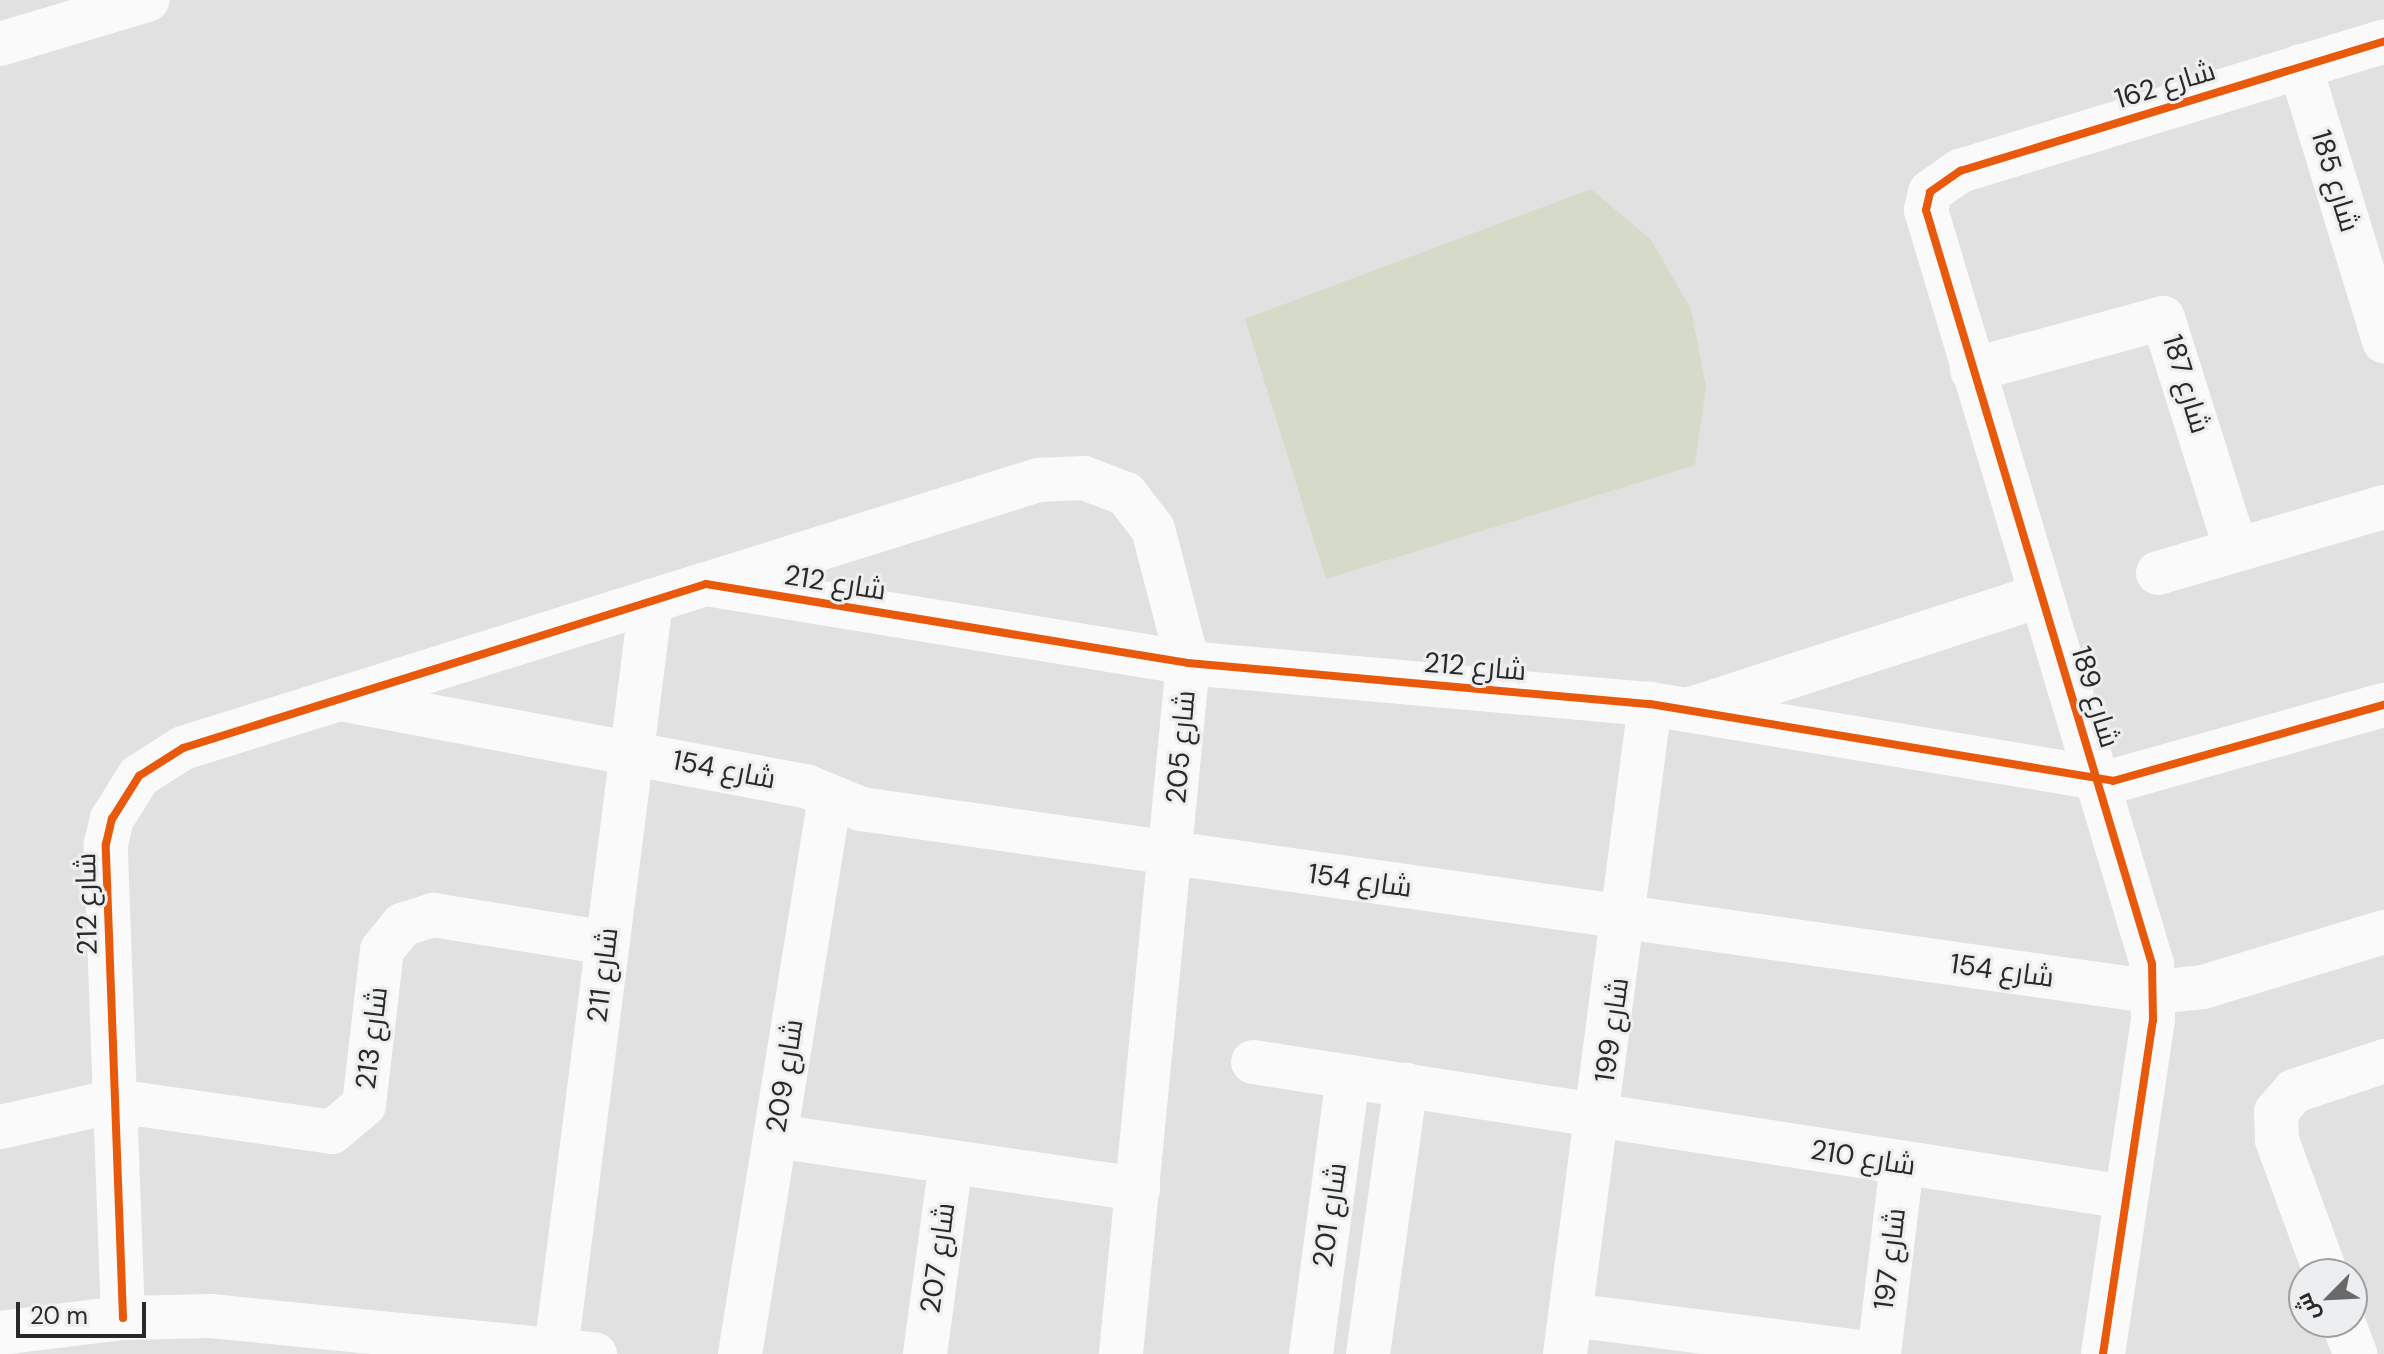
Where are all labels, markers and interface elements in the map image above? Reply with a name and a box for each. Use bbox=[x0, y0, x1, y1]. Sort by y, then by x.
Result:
street label: شارع 162 bbox=[2111, 54, 2219, 116]
street label: شارع 185 bbox=[2304, 126, 2366, 236]
street label: شارع 187 bbox=[2155, 330, 2217, 438]
street label: شارع 212 bbox=[782, 558, 888, 608]
street label: شارع 189 bbox=[2064, 642, 2126, 752]
street label: شارع 212 bbox=[1422, 646, 1528, 688]
street label: شارع 205 bbox=[1159, 689, 1203, 805]
street label: شارع 154 bbox=[670, 744, 778, 796]
street label: شارع 212 bbox=[69, 852, 105, 956]
street label: شارع 154 bbox=[1306, 857, 1414, 905]
street label: شارع 211 bbox=[581, 926, 625, 1024]
street label: شارع 154 bbox=[1948, 947, 2056, 995]
street label: شارع 199 bbox=[1588, 975, 1636, 1085]
street label: شارع 213 bbox=[349, 985, 395, 1091]
street label: شارع 209 bbox=[759, 1017, 811, 1135]
street label: شارع 210 bbox=[1808, 1133, 1918, 1183]
street label: شارع 201 bbox=[1306, 1160, 1354, 1270]
street label: شارع 207 bbox=[914, 1201, 962, 1315]
street label: شارع 197 bbox=[1867, 1206, 1913, 1312]
north arrow bbox=[2288, 1258, 2368, 1338]
scale bar bbox=[20, 1286, 150, 1336]
text: ش bbox=[2288, 1288, 2326, 1326]
text: 20 m bbox=[30, 1300, 88, 1331]

